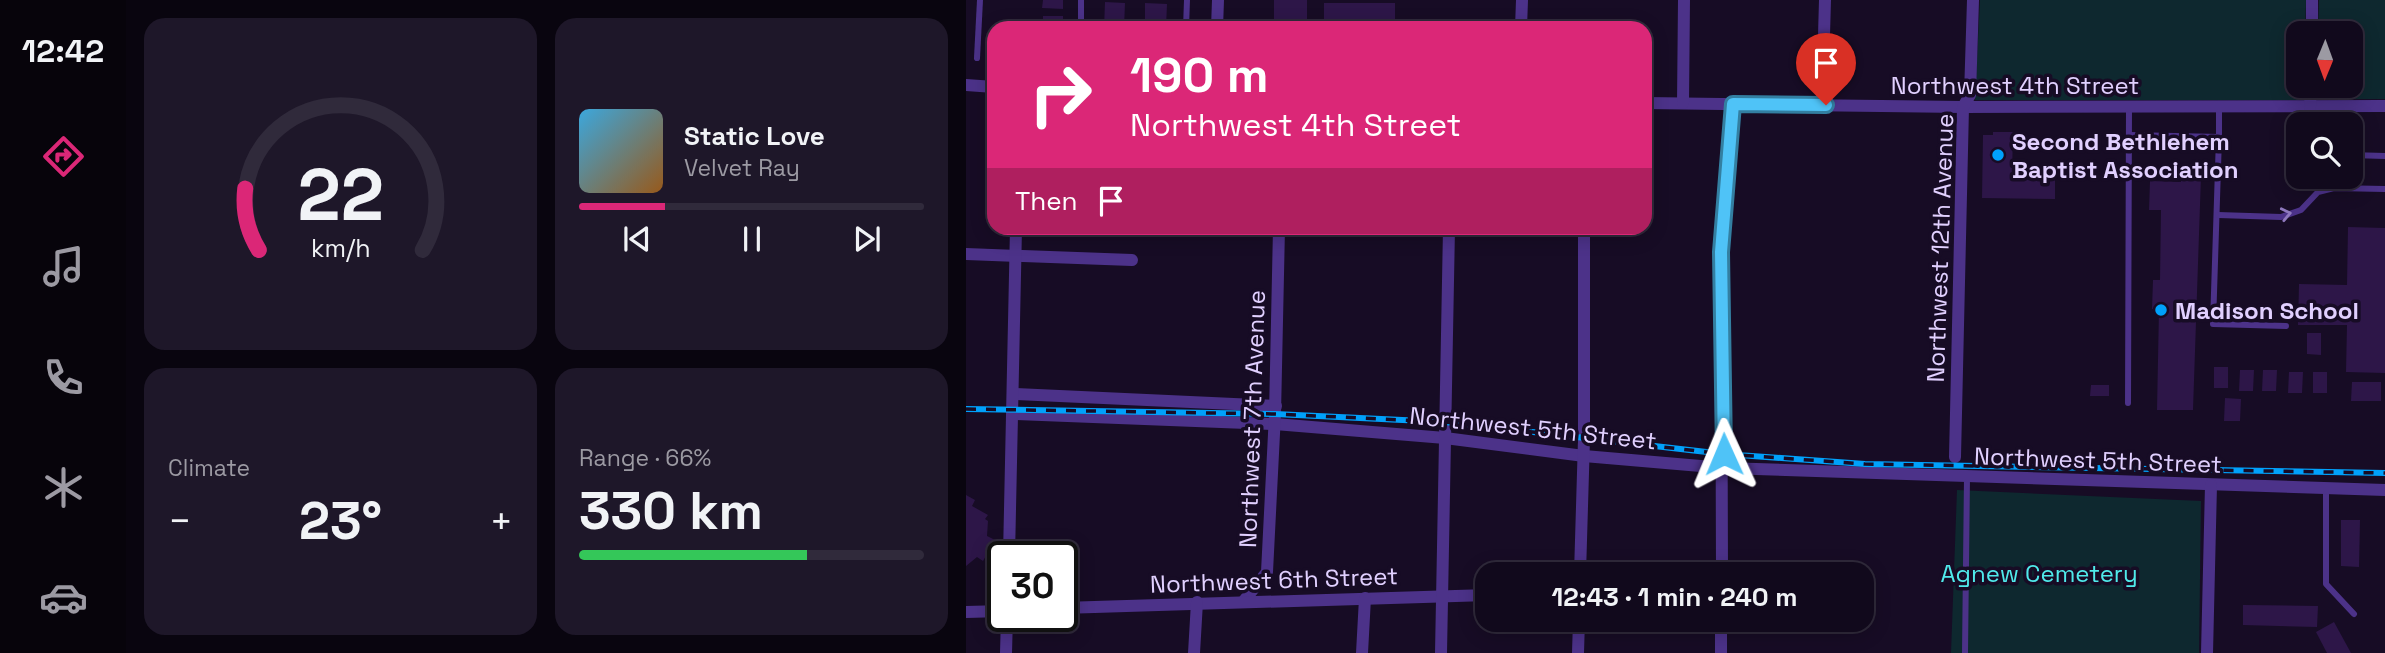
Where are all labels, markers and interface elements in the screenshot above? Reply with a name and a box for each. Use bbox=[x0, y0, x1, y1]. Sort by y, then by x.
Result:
north arrow bbox=[2286, 21, 2362, 98]
map controls bbox=[2286, 21, 2363, 189]
text: 12:42 bbox=[22, 31, 104, 71]
pin bbox=[1796, 33, 1856, 105]
text: 190 m bbox=[1130, 44, 1268, 106]
icon: arrive bbox=[1807, 44, 1845, 82]
icon: right bbox=[1015, 49, 1106, 140]
street label: Northwest 4th Street bbox=[1891, 70, 2139, 101]
text: Northwest 4th Street bbox=[1130, 105, 1461, 145]
button: search bbox=[2286, 112, 2363, 189]
street label: Northwest 12th Avenue bbox=[1920, 113, 1960, 383]
text: Static Love bbox=[684, 119, 825, 153]
place label: Second Bethlehem Baptist Association bbox=[2012, 126, 2238, 185]
icon: directions bbox=[39, 132, 88, 181]
marker: Second Bethlehem Baptist Association bbox=[1990, 147, 2006, 163]
text: 22 bbox=[297, 148, 384, 241]
text: Velvet Ray bbox=[684, 153, 800, 183]
icon: arrive bbox=[1092, 182, 1130, 220]
text: Then bbox=[1015, 184, 1078, 218]
one-way arrow bbox=[2280, 208, 2292, 223]
icon: previous bbox=[618, 220, 656, 258]
icon: pause bbox=[733, 220, 771, 258]
icon: next bbox=[848, 220, 886, 258]
text: km/h bbox=[311, 232, 370, 264]
icon: music bbox=[39, 242, 88, 291]
street label: Northwest 7th Avenue bbox=[1232, 289, 1272, 549]
place label: Madison School bbox=[2175, 295, 2359, 326]
marker: Madison School bbox=[2153, 302, 2169, 318]
icon: phone bbox=[39, 353, 88, 402]
street label: Northwest 5th Street bbox=[1408, 400, 1658, 456]
position arrow bbox=[1687, 417, 1761, 491]
street label: Northwest 5th Street bbox=[1974, 440, 2222, 480]
text: Range · 66% bbox=[579, 443, 711, 473]
text: Climate bbox=[168, 453, 250, 483]
icon: climate bbox=[39, 463, 88, 512]
text: 330 km bbox=[579, 478, 763, 544]
text: 23° bbox=[299, 488, 382, 554]
text: − bbox=[168, 497, 192, 545]
text: + bbox=[489, 497, 513, 545]
speed limit sign: 30 bbox=[987, 541, 1078, 632]
park label: Agnew Cemetery bbox=[1940, 558, 2138, 589]
street label: Northwest 6th Street bbox=[1149, 560, 1399, 600]
icon: car bbox=[39, 573, 88, 622]
text: 12:43 · 1 min · 240 m bbox=[1552, 580, 1797, 614]

